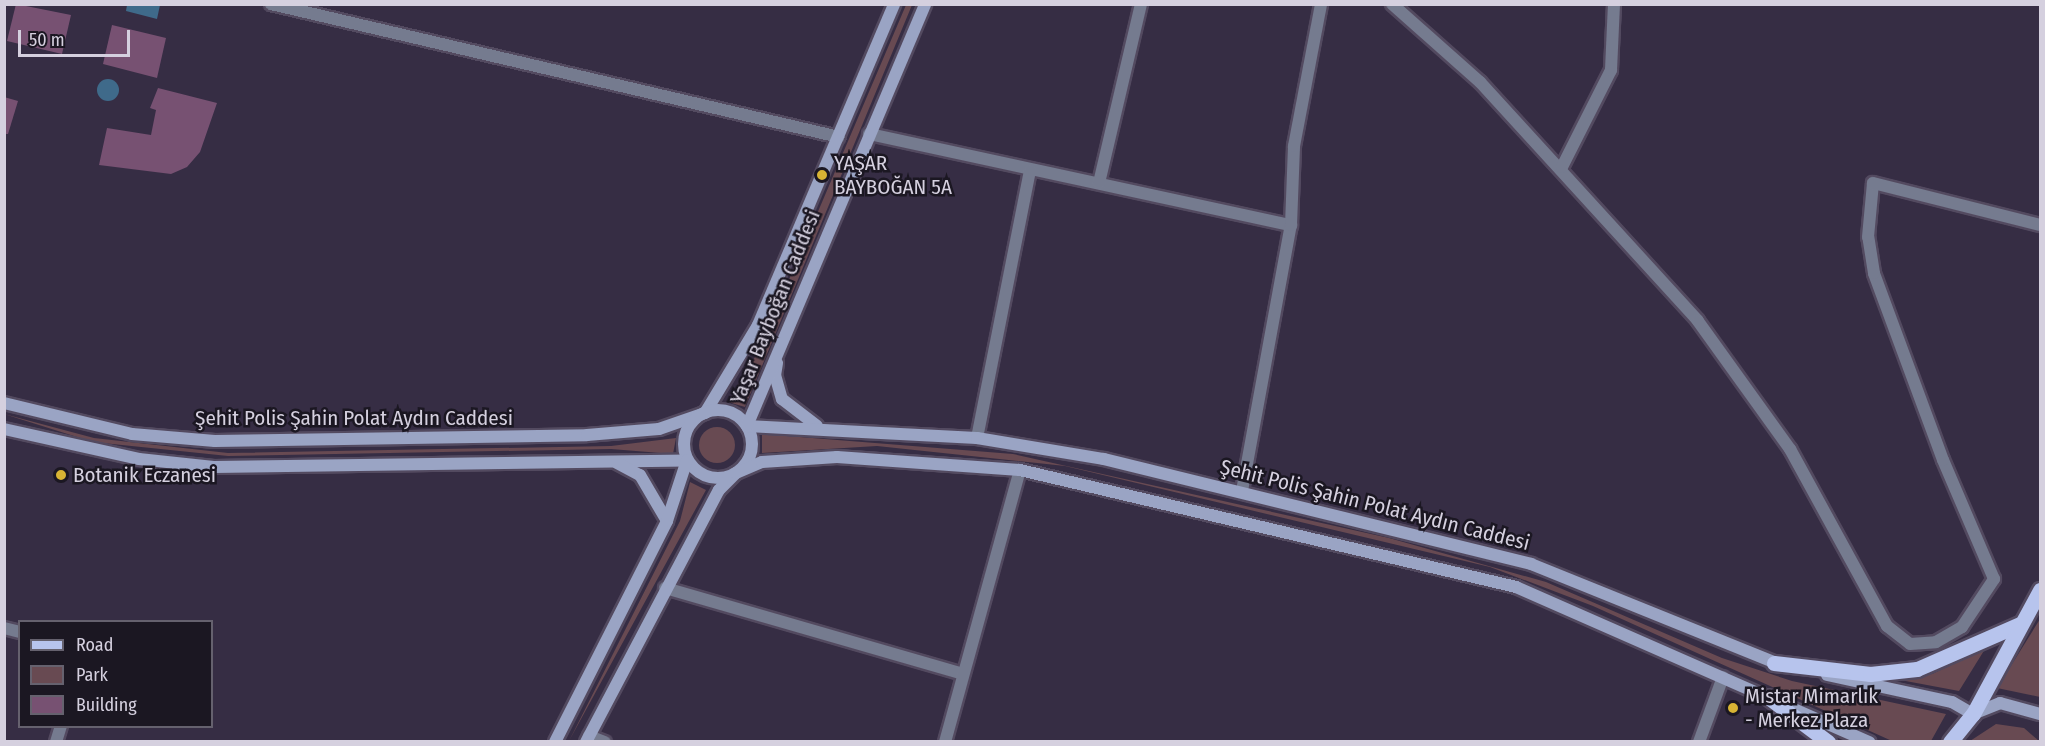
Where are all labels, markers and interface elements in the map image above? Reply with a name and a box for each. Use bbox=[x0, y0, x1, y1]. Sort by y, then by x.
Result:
scale bar bbox=[21, 18, 134, 56]
text: 50 m bbox=[29, 29, 65, 51]
place label: YAŞAR BAYBOĞAN 5A bbox=[834, 150, 952, 200]
marker: YAŞAR BAYBOĞAN 5A bbox=[815, 168, 829, 182]
street label: Yaşar Bayboğan Caddesi bbox=[725, 206, 825, 408]
street label: Şehit Polis Şahin Polat Aydın Caddesi bbox=[195, 405, 513, 431]
street label: Şehit Polis Şahin Polat Aydın Caddesi bbox=[1218, 454, 1532, 556]
place label: Botanik Eczanesi bbox=[73, 462, 216, 488]
marker: Botanik Eczanesi bbox=[54, 468, 68, 482]
legend bbox=[18, 620, 213, 728]
text: Road bbox=[76, 634, 113, 656]
text: Park bbox=[76, 664, 108, 686]
place label: Mistar Mimarlık - Merkez Plaza bbox=[1745, 683, 1878, 733]
text: Building bbox=[76, 694, 137, 716]
marker: Mistar Mimarlık - Merkez Plaza bbox=[1726, 701, 1740, 715]

